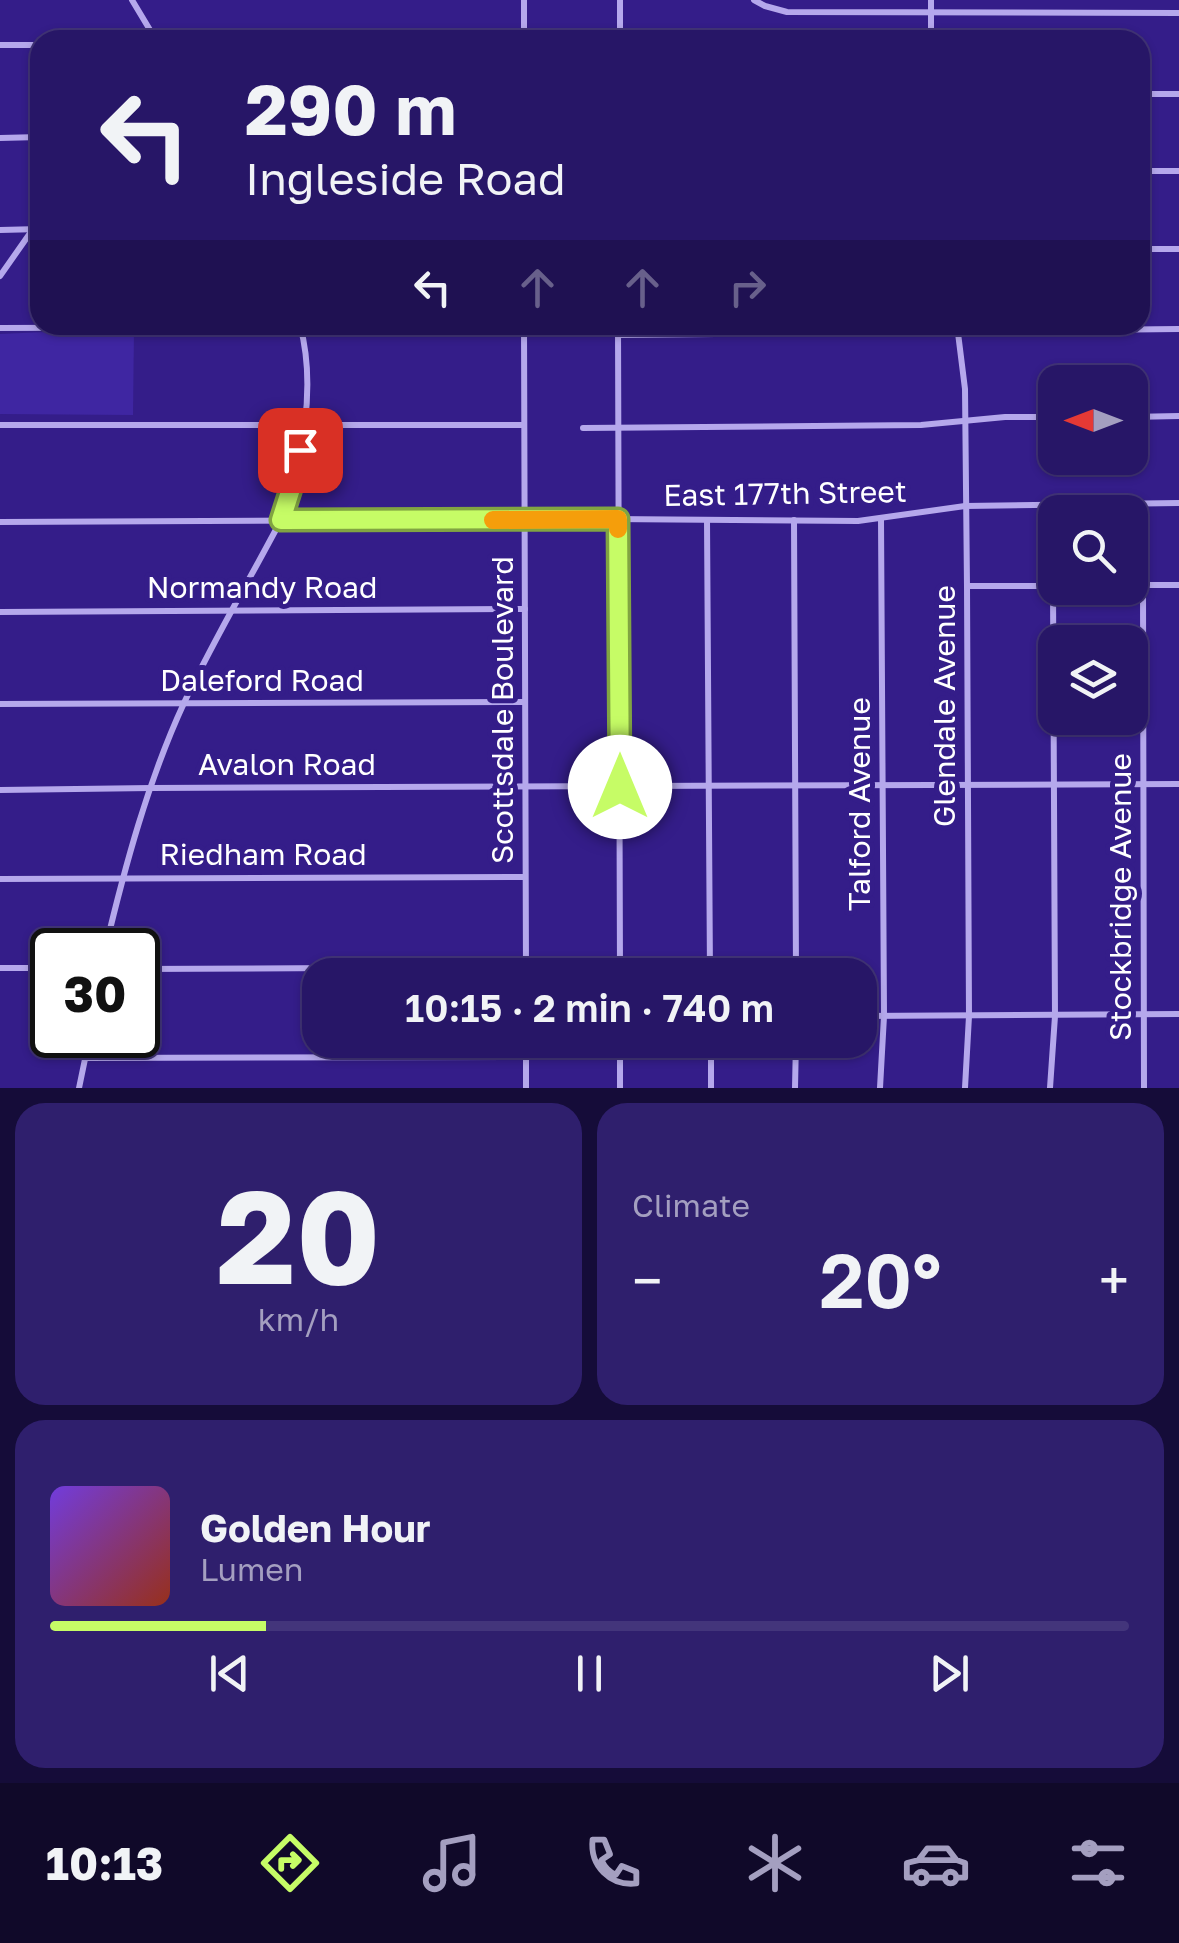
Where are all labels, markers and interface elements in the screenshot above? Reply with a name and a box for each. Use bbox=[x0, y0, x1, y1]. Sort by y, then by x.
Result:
text: 290 m bbox=[245, 66, 456, 150]
icon: left bbox=[80, 70, 210, 200]
text: Ingleside Road bbox=[245, 151, 566, 205]
icon: left bbox=[405, 260, 460, 315]
icon: ahead bbox=[510, 260, 565, 315]
icon: ahead bbox=[615, 260, 670, 315]
icon: right bbox=[720, 260, 775, 315]
north arrow bbox=[1038, 365, 1148, 475]
map controls bbox=[1038, 365, 1148, 735]
pin bbox=[258, 408, 343, 493]
icon: arrive bbox=[273, 423, 328, 478]
street label: East 177th Street bbox=[663, 473, 907, 513]
button: search bbox=[1038, 495, 1148, 605]
street label: Scottsdale Boulevard bbox=[484, 556, 520, 864]
street label: Normandy Road bbox=[147, 569, 377, 605]
street label: Glendale Avenue bbox=[926, 585, 962, 827]
button: layers bbox=[1038, 625, 1148, 735]
street label: Daleford Road bbox=[160, 662, 364, 698]
street label: Talford Avenue bbox=[841, 697, 877, 911]
position arrow bbox=[568, 735, 672, 839]
street label: Avalon Road bbox=[198, 746, 376, 782]
street label: Stockbridge Avenue bbox=[1102, 753, 1138, 1041]
street label: Riedham Road bbox=[159, 836, 367, 872]
speed limit sign: 30 bbox=[30, 928, 160, 1058]
text: 10:15 · 2 min · 740 m bbox=[405, 985, 774, 1030]
text: 20 bbox=[217, 1157, 380, 1313]
text: Climate bbox=[632, 1186, 750, 1224]
text: 20° bbox=[819, 1234, 942, 1325]
text: − bbox=[632, 1247, 662, 1313]
text: + bbox=[1099, 1247, 1129, 1313]
text: km/h bbox=[258, 1300, 339, 1338]
text: Golden Hour bbox=[200, 1505, 431, 1550]
text: Lumen bbox=[200, 1550, 304, 1588]
icon: previous bbox=[202, 1646, 257, 1701]
icon: pause bbox=[562, 1646, 617, 1701]
icon: next bbox=[922, 1646, 977, 1701]
icon: directions bbox=[255, 1828, 325, 1898]
icon: music bbox=[417, 1828, 487, 1898]
icon: phone bbox=[578, 1828, 648, 1898]
icon: climate bbox=[740, 1828, 810, 1898]
icon: car bbox=[901, 1828, 971, 1898]
icon: filters bbox=[1063, 1828, 1133, 1898]
text: 10:13 bbox=[46, 1836, 163, 1890]

